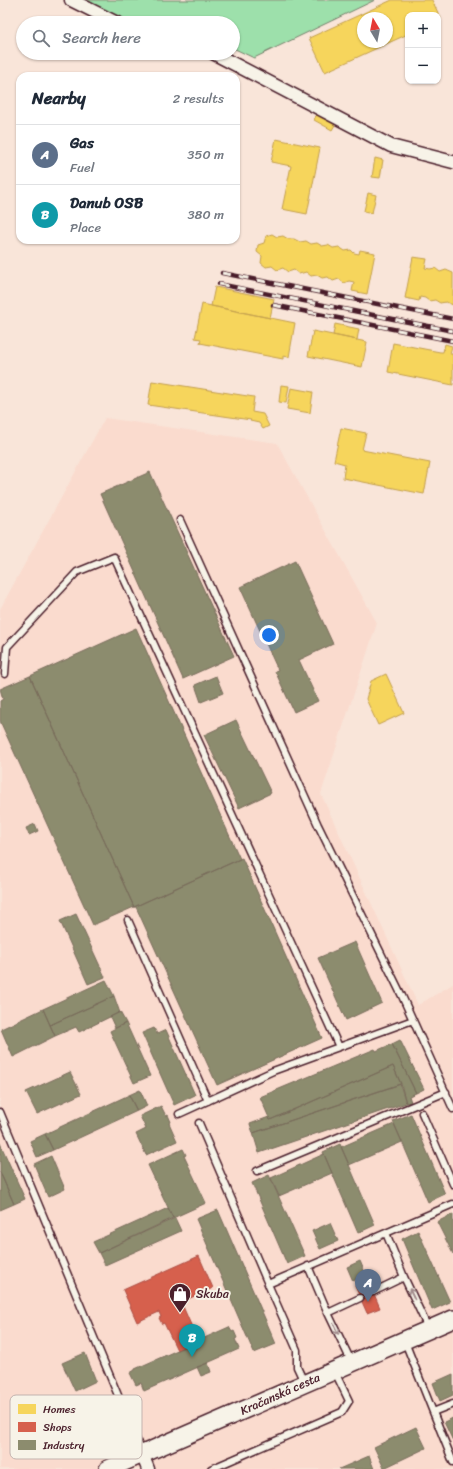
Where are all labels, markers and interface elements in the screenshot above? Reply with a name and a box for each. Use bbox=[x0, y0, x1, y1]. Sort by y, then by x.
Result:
north arrow bbox=[357, 12, 393, 48]
map controls bbox=[405, 12, 441, 84]
button: + bbox=[405, 12, 441, 48]
search box bbox=[16, 16, 240, 60]
text: Search here bbox=[62, 25, 141, 51]
icon: search bbox=[30, 27, 52, 49]
button: − bbox=[405, 48, 441, 84]
text: Nearby bbox=[32, 83, 86, 113]
text: 2 results bbox=[173, 87, 224, 110]
text: Gas bbox=[70, 130, 94, 156]
text: A bbox=[41, 143, 49, 166]
text: 350 m bbox=[187, 143, 224, 166]
text: Fuel bbox=[70, 156, 94, 179]
text: Danub OSB bbox=[70, 190, 143, 216]
text: B bbox=[41, 203, 49, 226]
text: 380 m bbox=[187, 203, 224, 226]
text: Place bbox=[70, 216, 101, 239]
your location bbox=[259, 625, 279, 645]
pin: A bbox=[355, 1269, 381, 1302]
shop icon: Skuba bbox=[167, 1281, 193, 1314]
place label: Skuba bbox=[196, 1283, 230, 1305]
one-way arrow bbox=[408, 1289, 415, 1301]
one-way arrow bbox=[333, 1323, 340, 1335]
pin: B bbox=[179, 1324, 205, 1357]
street label: Kračanská cesta bbox=[236, 1366, 324, 1421]
legend bbox=[10, 1395, 142, 1459]
text: Homes bbox=[43, 1400, 76, 1419]
text: Shops bbox=[43, 1418, 72, 1437]
text: Industry bbox=[42, 1436, 85, 1455]

